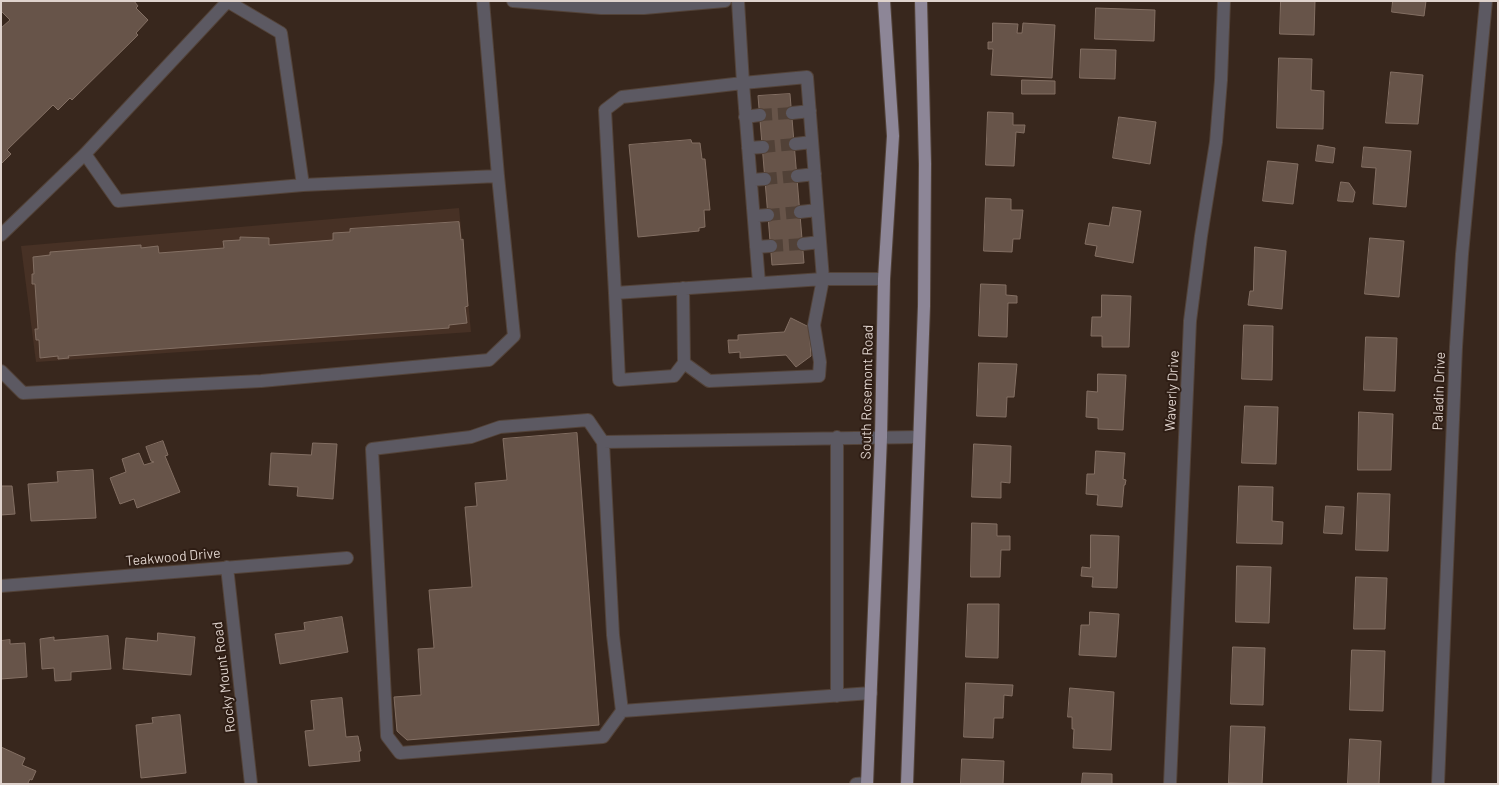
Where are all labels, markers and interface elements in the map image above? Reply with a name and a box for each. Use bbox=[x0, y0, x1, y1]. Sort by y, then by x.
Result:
street label: South Rosemont Road bbox=[857, 325, 877, 459]
street label: Waverly Drive bbox=[1161, 350, 1183, 432]
street label: Paladin Drive bbox=[1429, 351, 1449, 431]
street label: Teakwood Drive bbox=[125, 544, 221, 570]
street label: Rocky Mount Road bbox=[209, 621, 239, 733]

